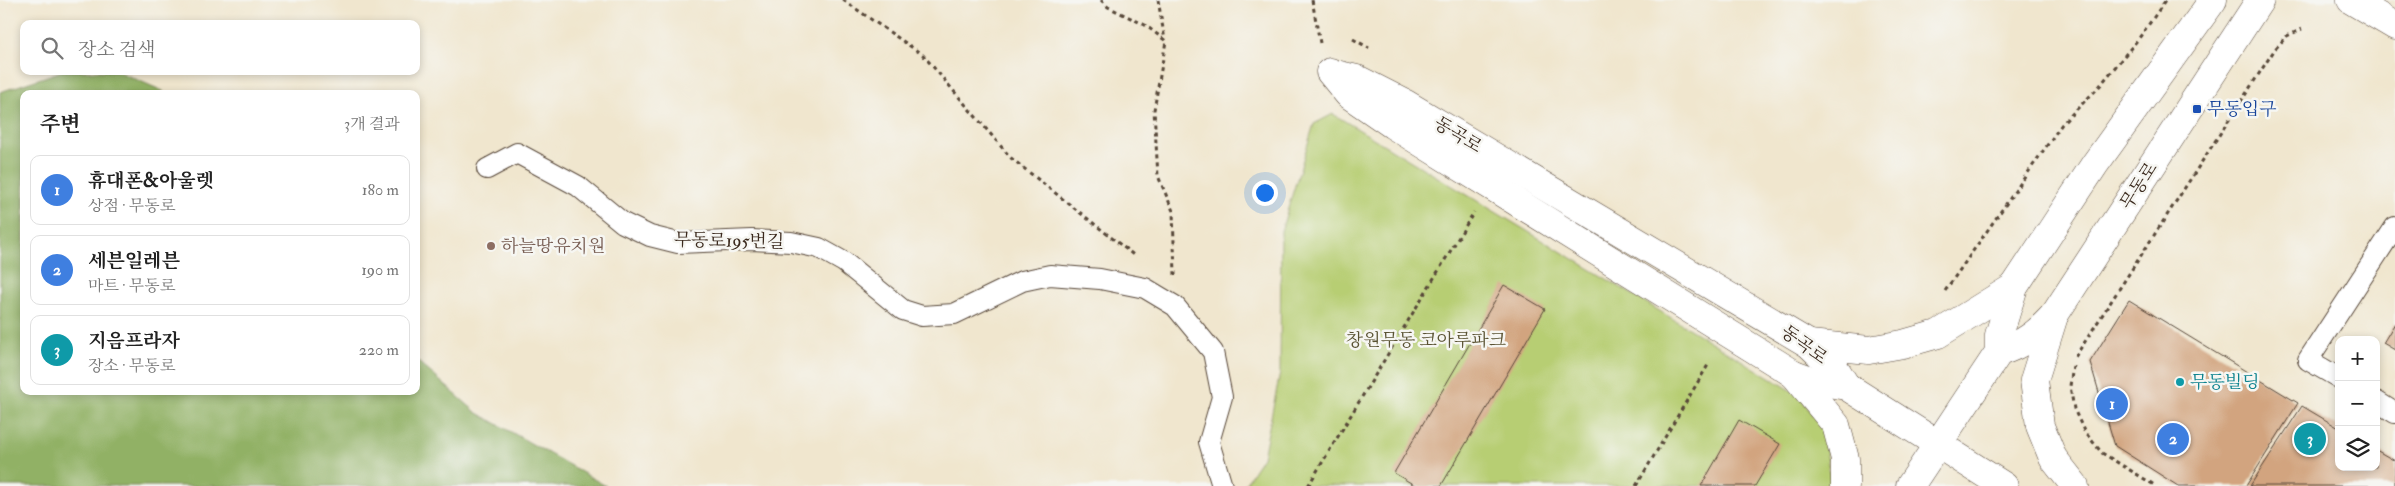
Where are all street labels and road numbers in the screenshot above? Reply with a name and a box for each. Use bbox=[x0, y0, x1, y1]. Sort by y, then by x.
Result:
street label: 동곡로 bbox=[1430, 112, 1486, 158]
street label: 무동로 bbox=[2115, 158, 2163, 214]
street label: 무동로195번길 bbox=[674, 229, 784, 253]
street label: 동곡로 bbox=[1776, 320, 1832, 370]

